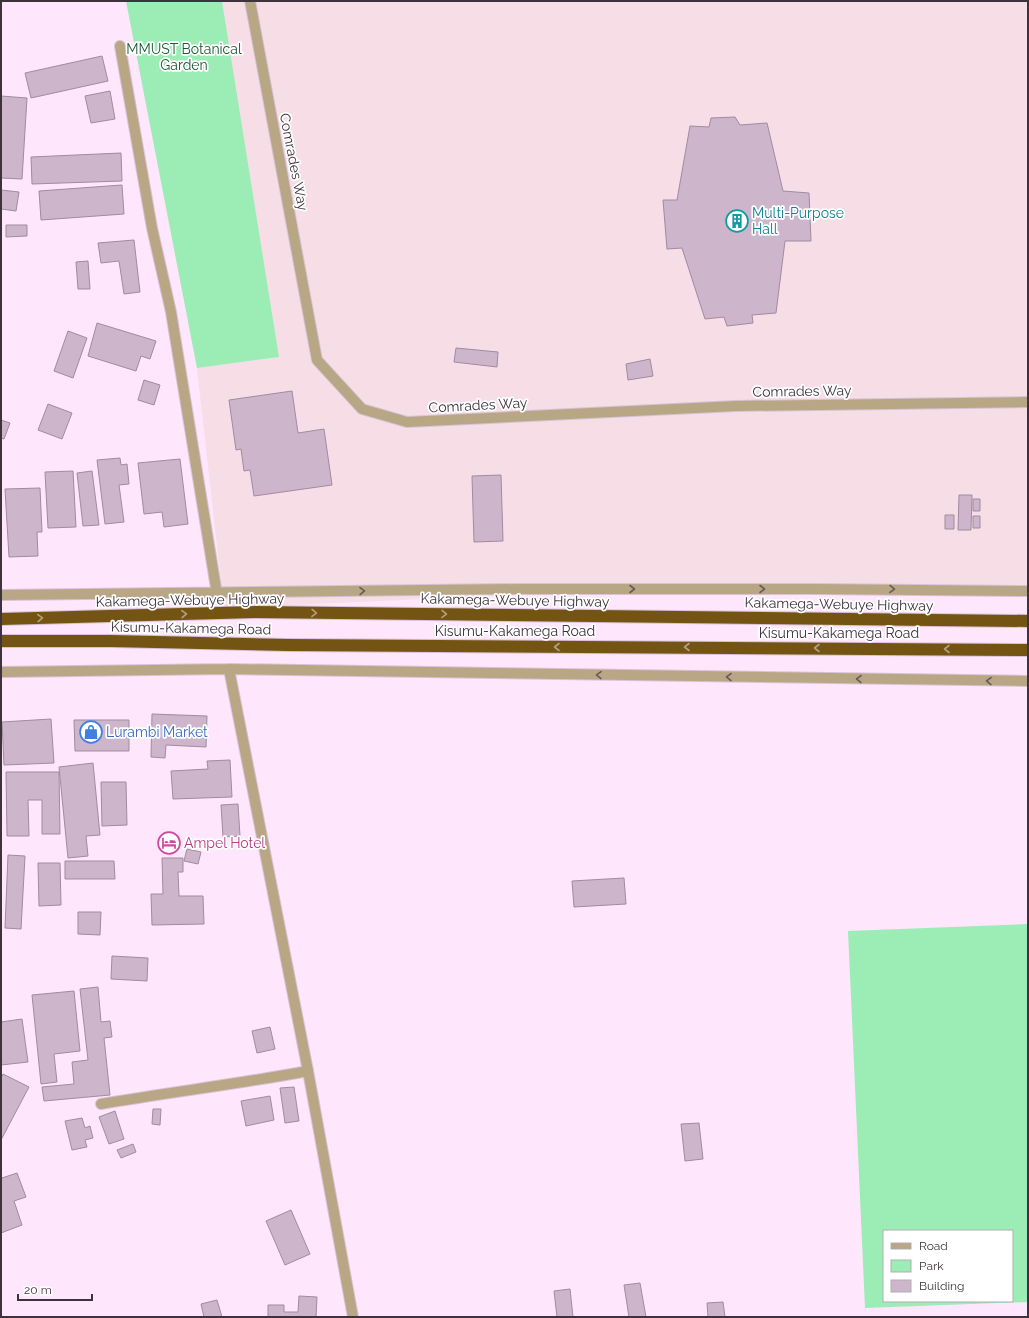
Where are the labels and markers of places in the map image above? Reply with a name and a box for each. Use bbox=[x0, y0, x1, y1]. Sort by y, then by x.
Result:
place label: Multi-Purpose Hall bbox=[752, 205, 844, 237]
building icon: Multi-Purpose Hall bbox=[724, 208, 750, 234]
shop icon: Lurambi Market bbox=[78, 719, 104, 745]
place label: Lurambi Market bbox=[106, 724, 208, 740]
hotel icon: Ampel Hotel bbox=[156, 830, 182, 856]
place label: Ampel Hotel bbox=[184, 835, 265, 851]

